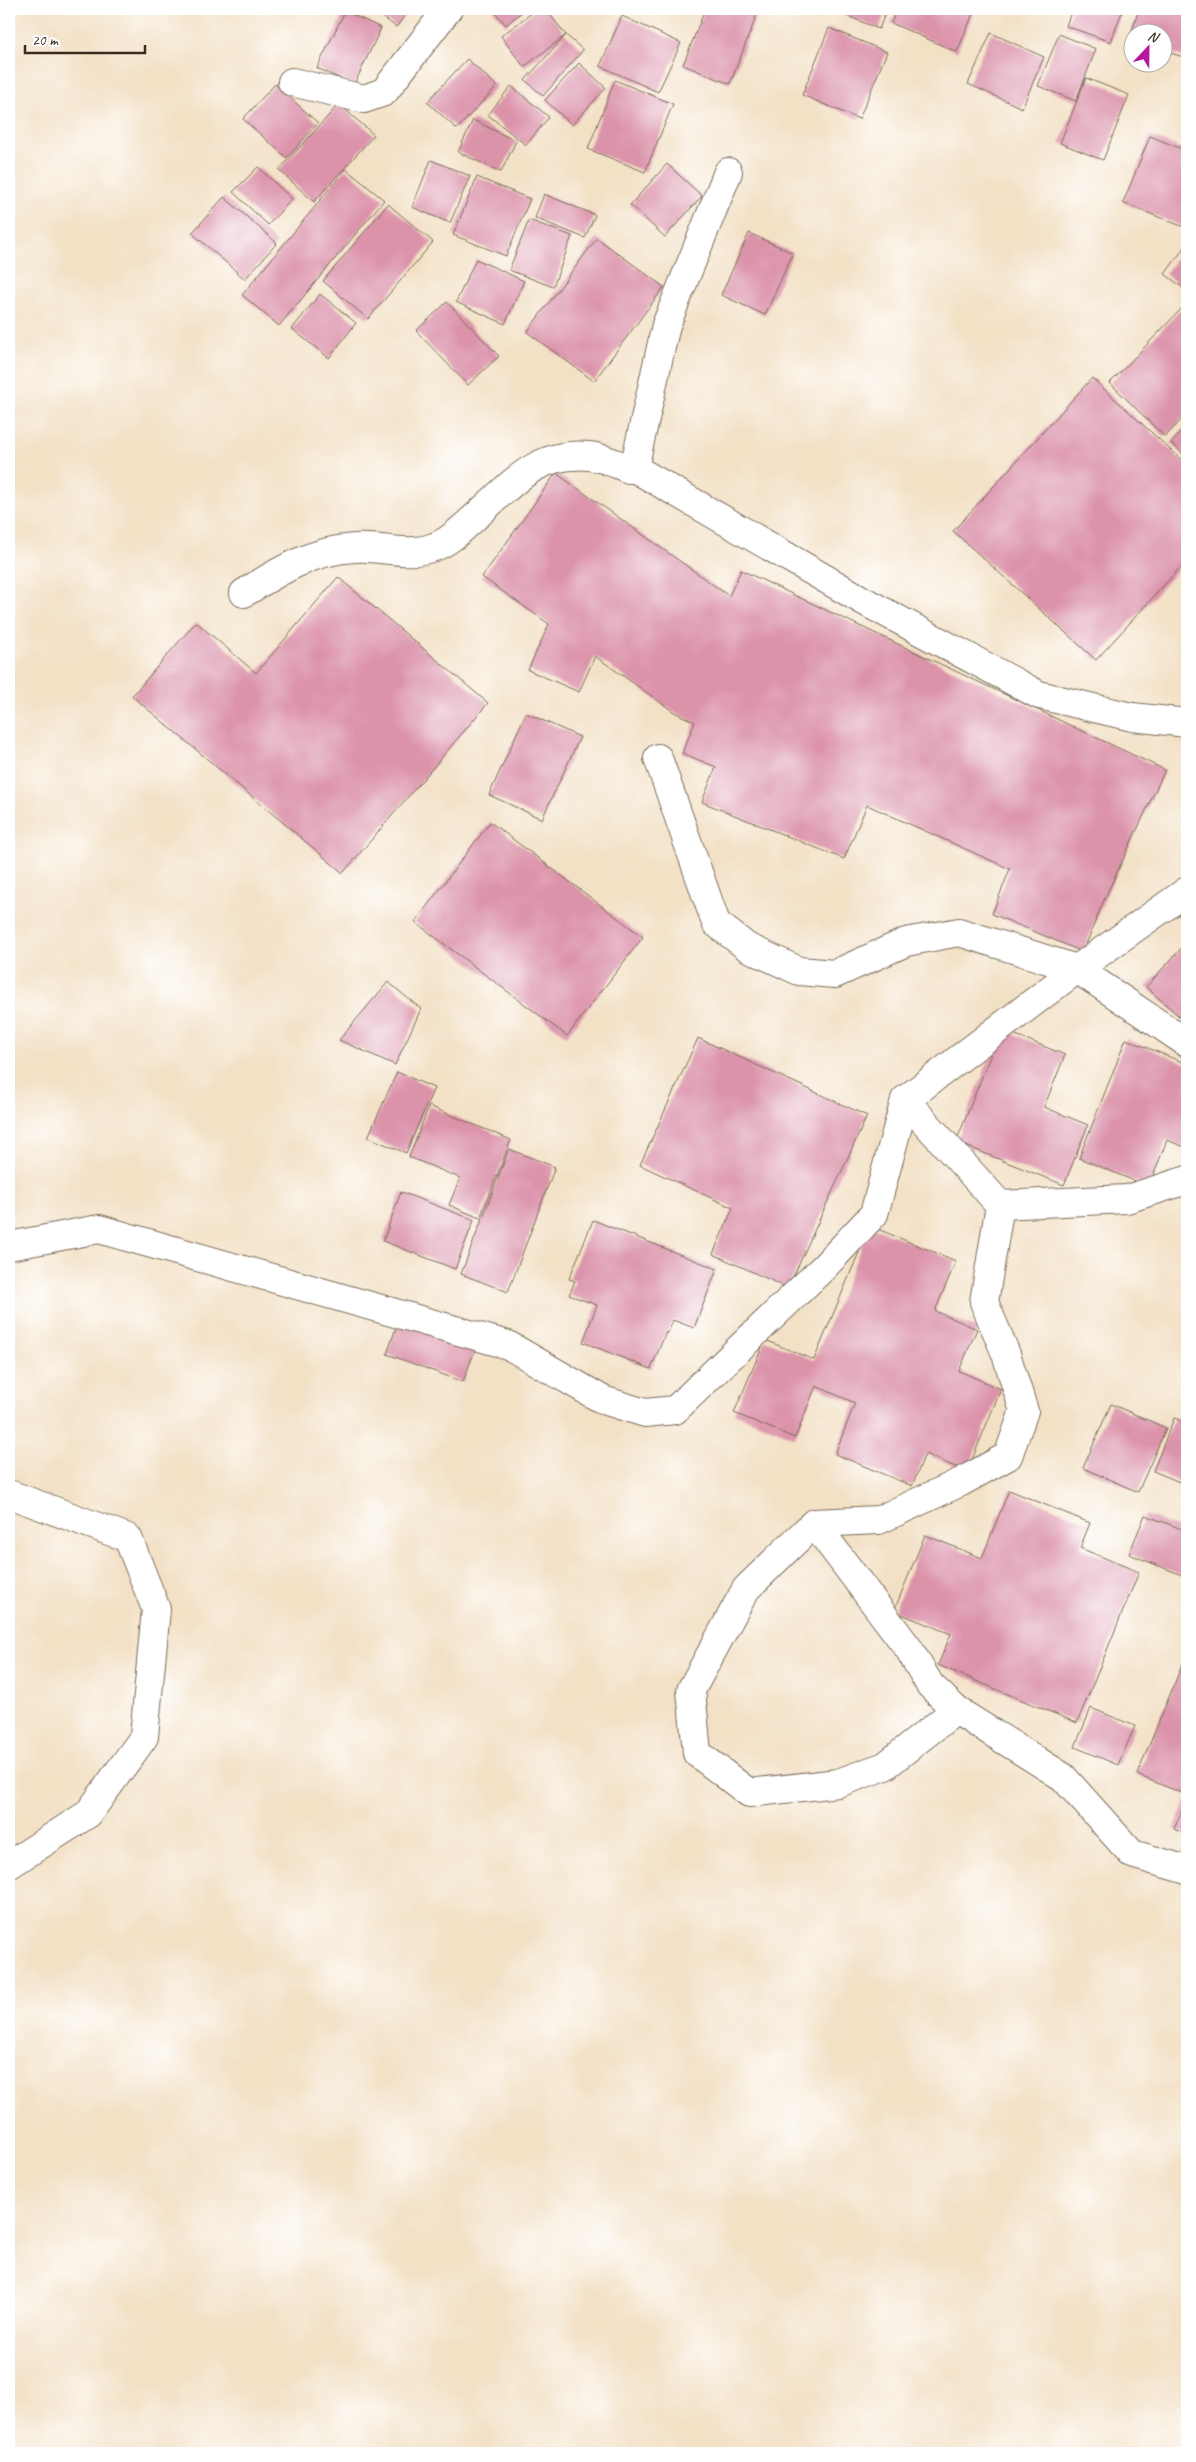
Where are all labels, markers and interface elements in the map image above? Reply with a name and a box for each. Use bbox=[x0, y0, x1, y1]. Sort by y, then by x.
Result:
scale bar bbox=[25, 22, 145, 54]
north arrow bbox=[1124, 22, 1174, 72]
text: N bbox=[1145, 27, 1162, 47]
text: 20 m bbox=[32, 31, 59, 50]

